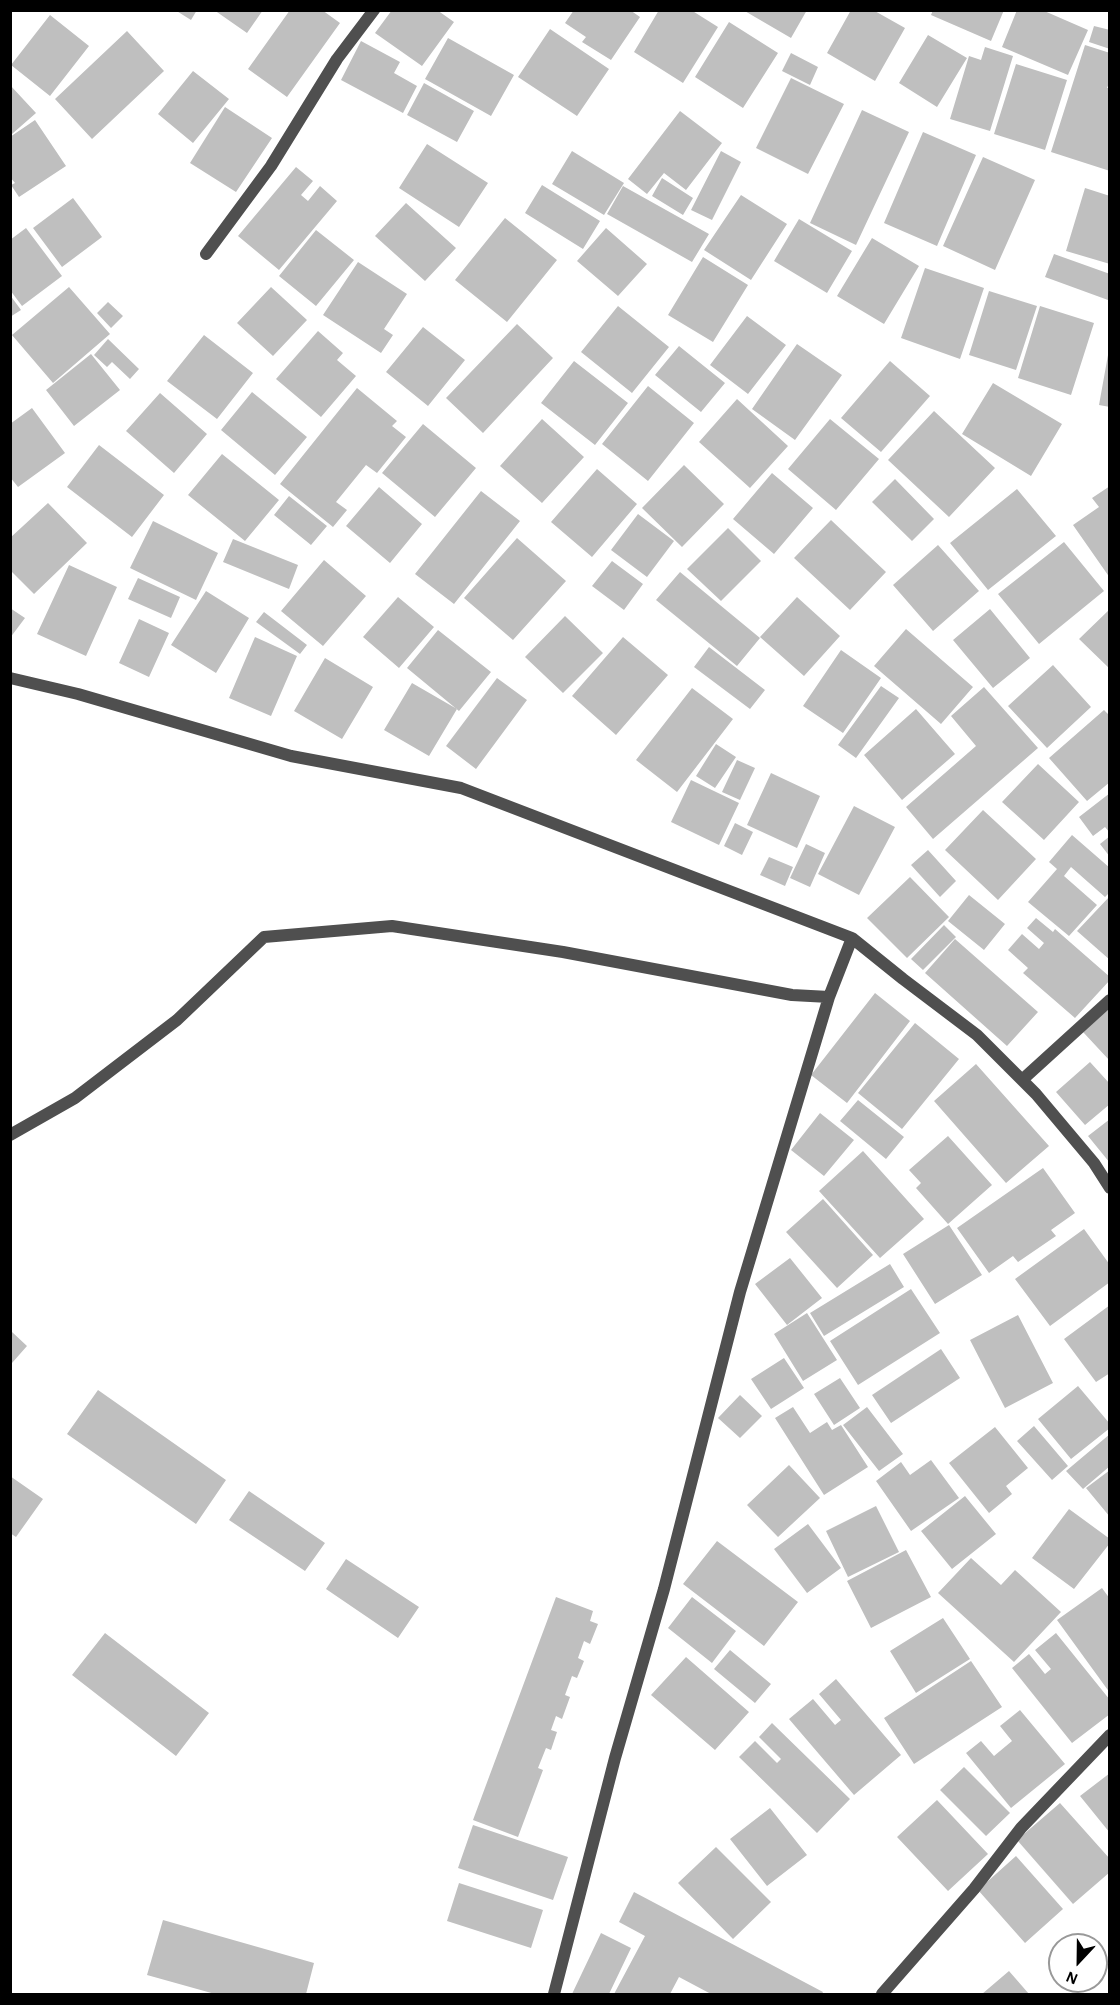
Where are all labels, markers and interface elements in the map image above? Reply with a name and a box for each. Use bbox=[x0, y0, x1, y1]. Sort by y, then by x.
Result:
north arrow bbox=[1048, 1933, 1108, 1993]
text: N bbox=[1064, 1968, 1080, 1987]

